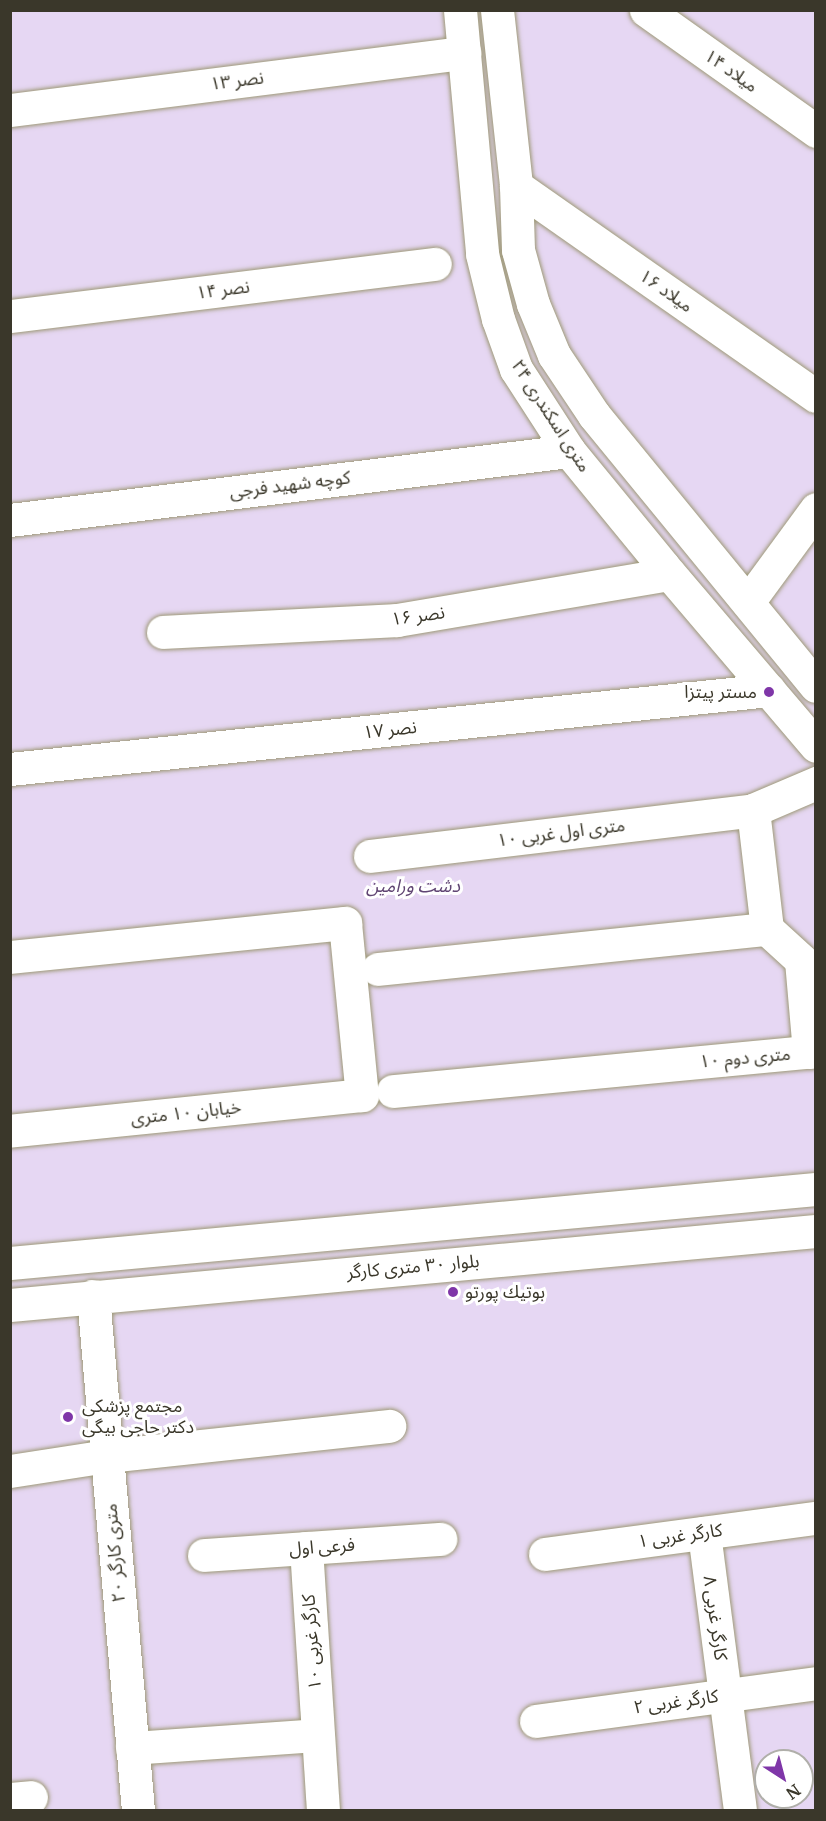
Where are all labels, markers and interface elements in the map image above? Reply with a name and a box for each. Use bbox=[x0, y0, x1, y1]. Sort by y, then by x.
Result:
street label: میلاد ۱۴ bbox=[700, 45, 762, 97]
street label: نصر ۱۳ bbox=[209, 67, 265, 95]
street label: میلاد ۱۶ bbox=[635, 265, 697, 317]
street label: نصر ۱۴ bbox=[195, 276, 251, 304]
street label: ۲۴ متری اسکندری bbox=[507, 356, 595, 476]
street label: کوچه شهید فرجی bbox=[228, 467, 352, 503]
street label: نصر ۱۶ bbox=[390, 602, 446, 630]
place label: مستر پیتزا bbox=[684, 681, 757, 703]
marker: مستر پیتزا bbox=[762, 685, 776, 699]
street label: نصر ۱۷ bbox=[362, 716, 418, 744]
street label: ۱۰ متری اول غربی bbox=[496, 814, 626, 852]
park label: دشت ورامین bbox=[366, 875, 460, 897]
street label: ۱۰ متری دوم bbox=[699, 1043, 791, 1073]
street label: خیابان ۱۰ متری bbox=[130, 1096, 242, 1130]
street label: بلوار ۳۰ متری کارگر bbox=[346, 1250, 480, 1284]
place label: بوتيك پورتو bbox=[465, 1281, 545, 1303]
marker: بوتيك پورتو bbox=[446, 1285, 460, 1299]
place label: مجتمع پزشکی دکتر حاجی بیگی bbox=[82, 1396, 194, 1438]
marker: مجتمع پزشکی دکتر حاجی بیگی bbox=[59, 1408, 77, 1426]
street label: ۲۰ متری کارگر bbox=[100, 1503, 130, 1603]
street label: کارگر غربی ۱ bbox=[636, 1519, 724, 1553]
street label: فرعی اول bbox=[288, 1534, 356, 1560]
street label: کارگر غربی ۸ bbox=[698, 1574, 732, 1662]
street label: کارگر غربی ۱۰ bbox=[298, 1593, 326, 1691]
street label: کارگر غربی ۲ bbox=[632, 1685, 720, 1719]
north arrow bbox=[754, 1749, 814, 1809]
text: N bbox=[782, 1780, 804, 1804]

